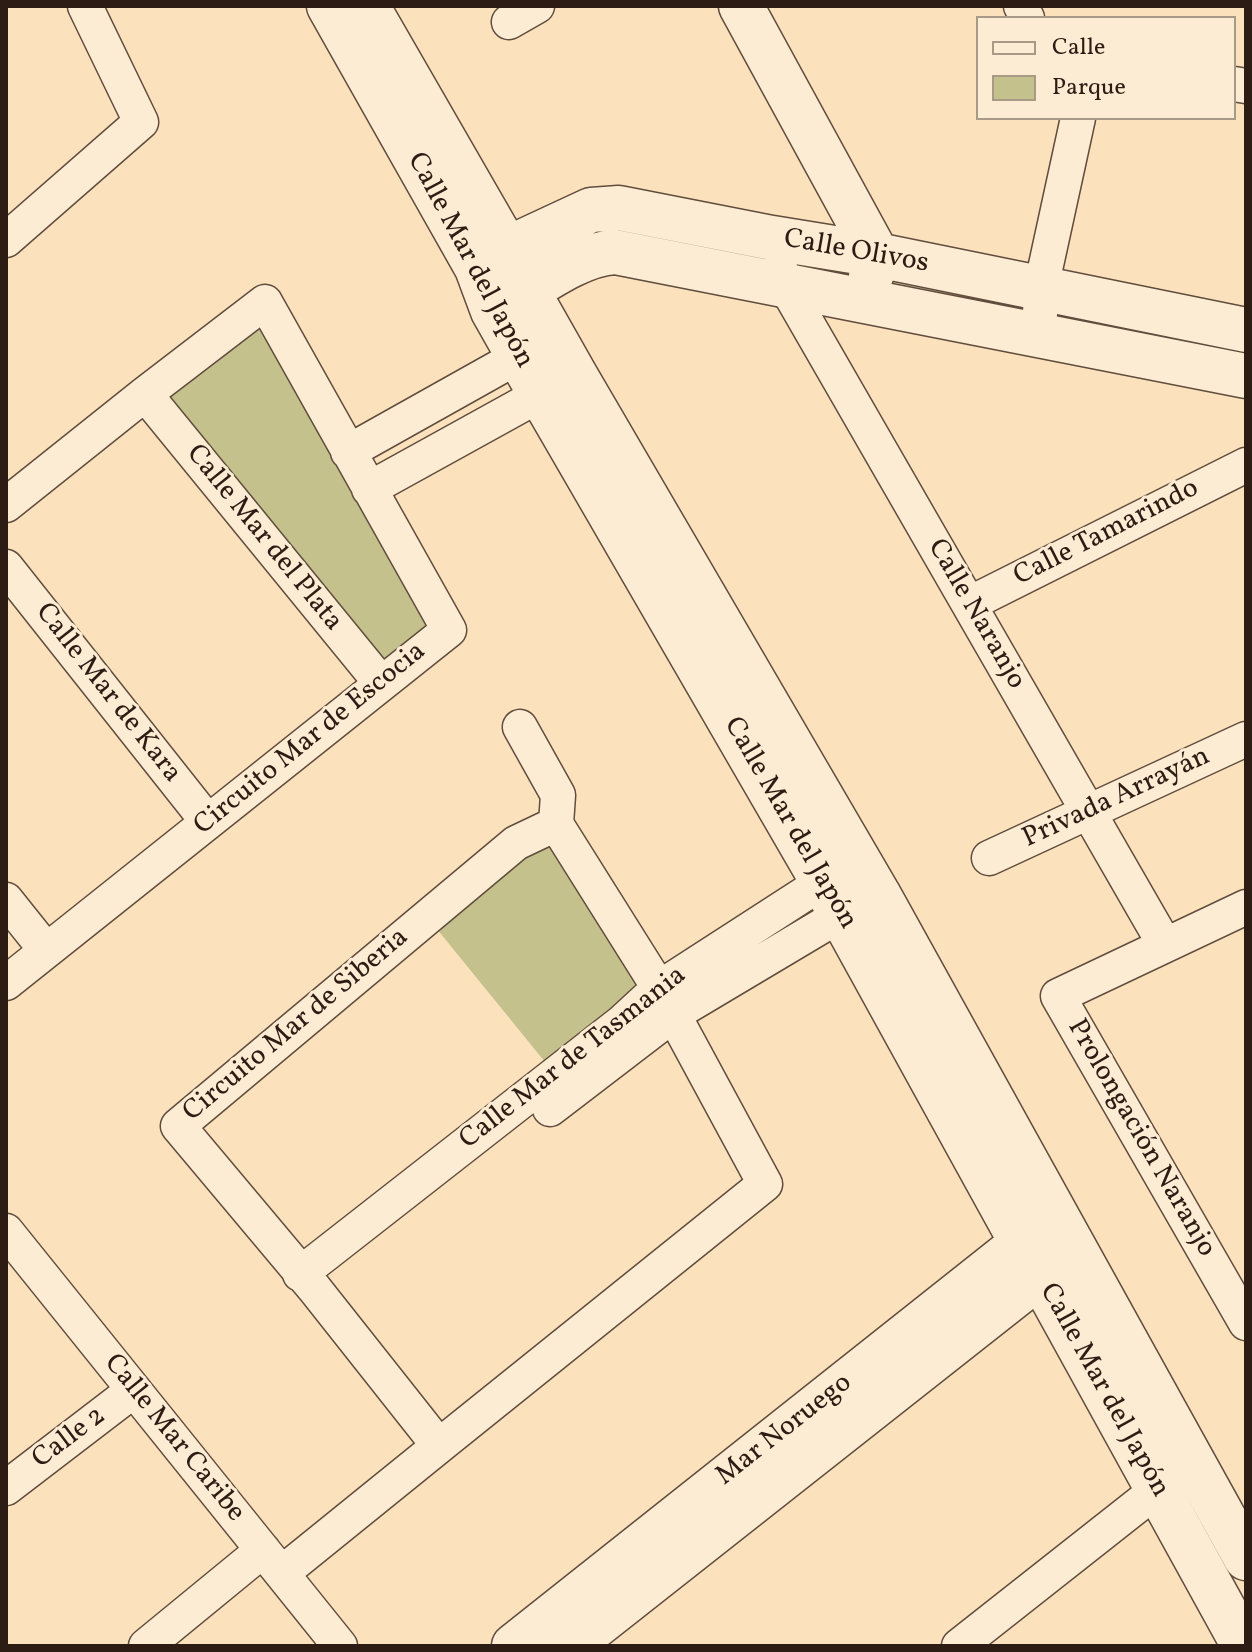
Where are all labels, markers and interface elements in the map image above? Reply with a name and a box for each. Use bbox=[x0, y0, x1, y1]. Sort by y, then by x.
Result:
legend bbox=[976, 16, 1236, 120]
text: Calle bbox=[1052, 31, 1105, 65]
text: Parque bbox=[1052, 71, 1126, 105]
street label: Calle Mar del Japón bbox=[398, 148, 540, 374]
street label: Calle Olivos bbox=[781, 224, 931, 282]
street label: Calle Mar del Plata bbox=[178, 439, 348, 639]
street label: Calle Tamarindo bbox=[1009, 473, 1205, 595]
street label: Calle Naranjo bbox=[919, 534, 1031, 696]
street label: Calle Mar de Kara bbox=[27, 598, 187, 790]
street label: Circuito Mar de Escocia bbox=[188, 636, 434, 844]
street label: Calle Mar del Japón bbox=[715, 712, 863, 936]
street label: Privada Arrayán bbox=[1018, 741, 1216, 857]
street label: Circuito Mar de Siberia bbox=[177, 922, 417, 1130]
street label: Calle Mar de Tasmania bbox=[454, 960, 694, 1158]
street label: Prolongación Naranjo bbox=[1058, 1014, 1222, 1264]
street label: Calle Mar del Japón bbox=[1030, 1278, 1176, 1504]
street label: Calle Mar Caribe bbox=[95, 1348, 251, 1530]
street label: Mar Noruego bbox=[710, 1368, 860, 1494]
street label: Calle 2 bbox=[27, 1401, 113, 1477]

